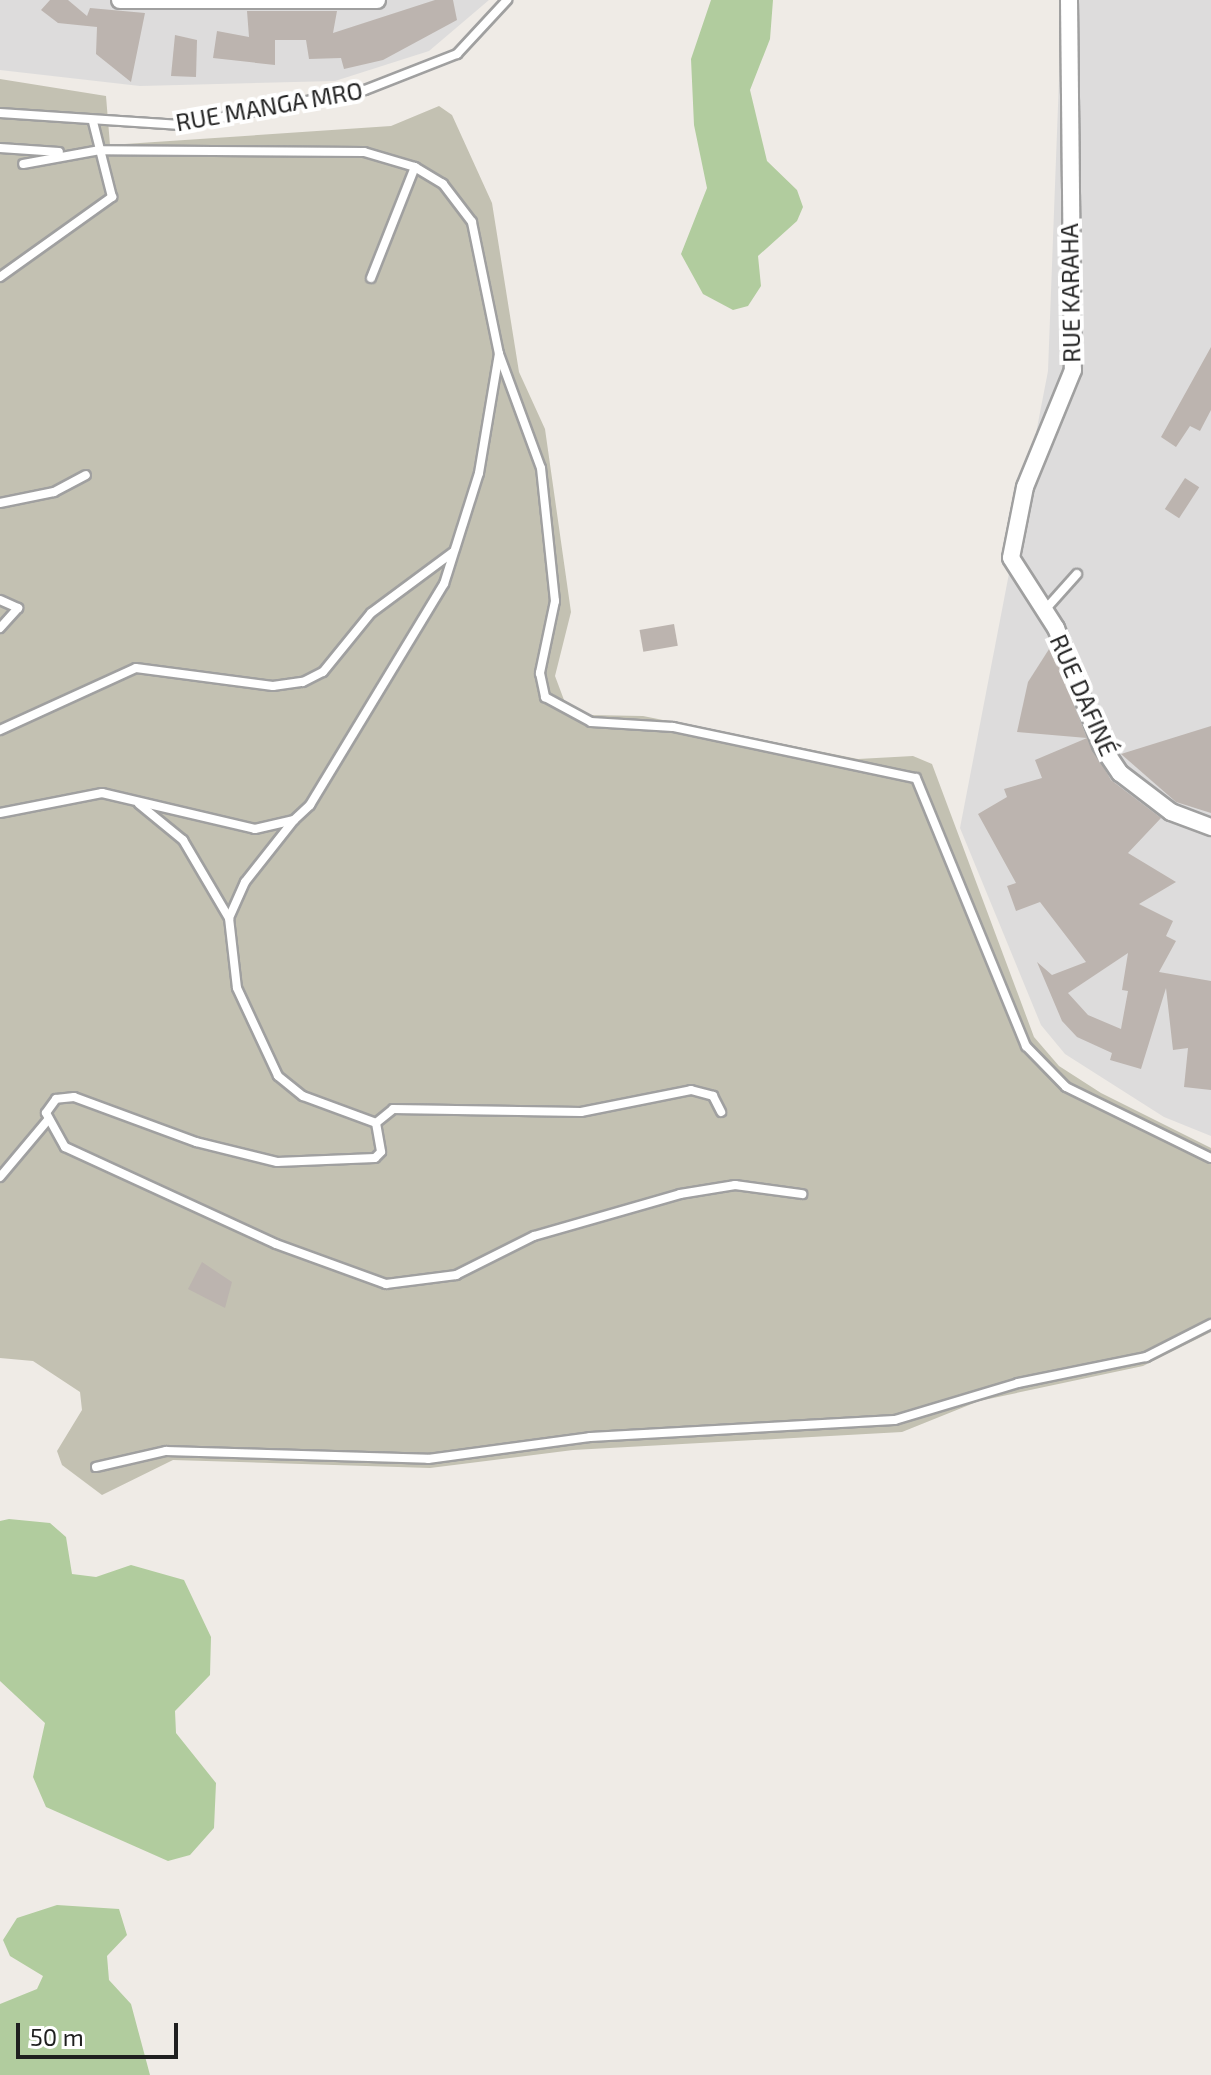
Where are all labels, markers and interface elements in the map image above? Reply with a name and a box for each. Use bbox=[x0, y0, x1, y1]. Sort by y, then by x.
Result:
street label: RUE MANGA MRO bbox=[173, 75, 365, 137]
street label: RUE KARAHA bbox=[1054, 223, 1086, 363]
street label: RUE DAFINÉ bbox=[1044, 630, 1124, 760]
scale bar bbox=[20, 2007, 182, 2057]
text: 50 m bbox=[30, 2022, 84, 2051]

